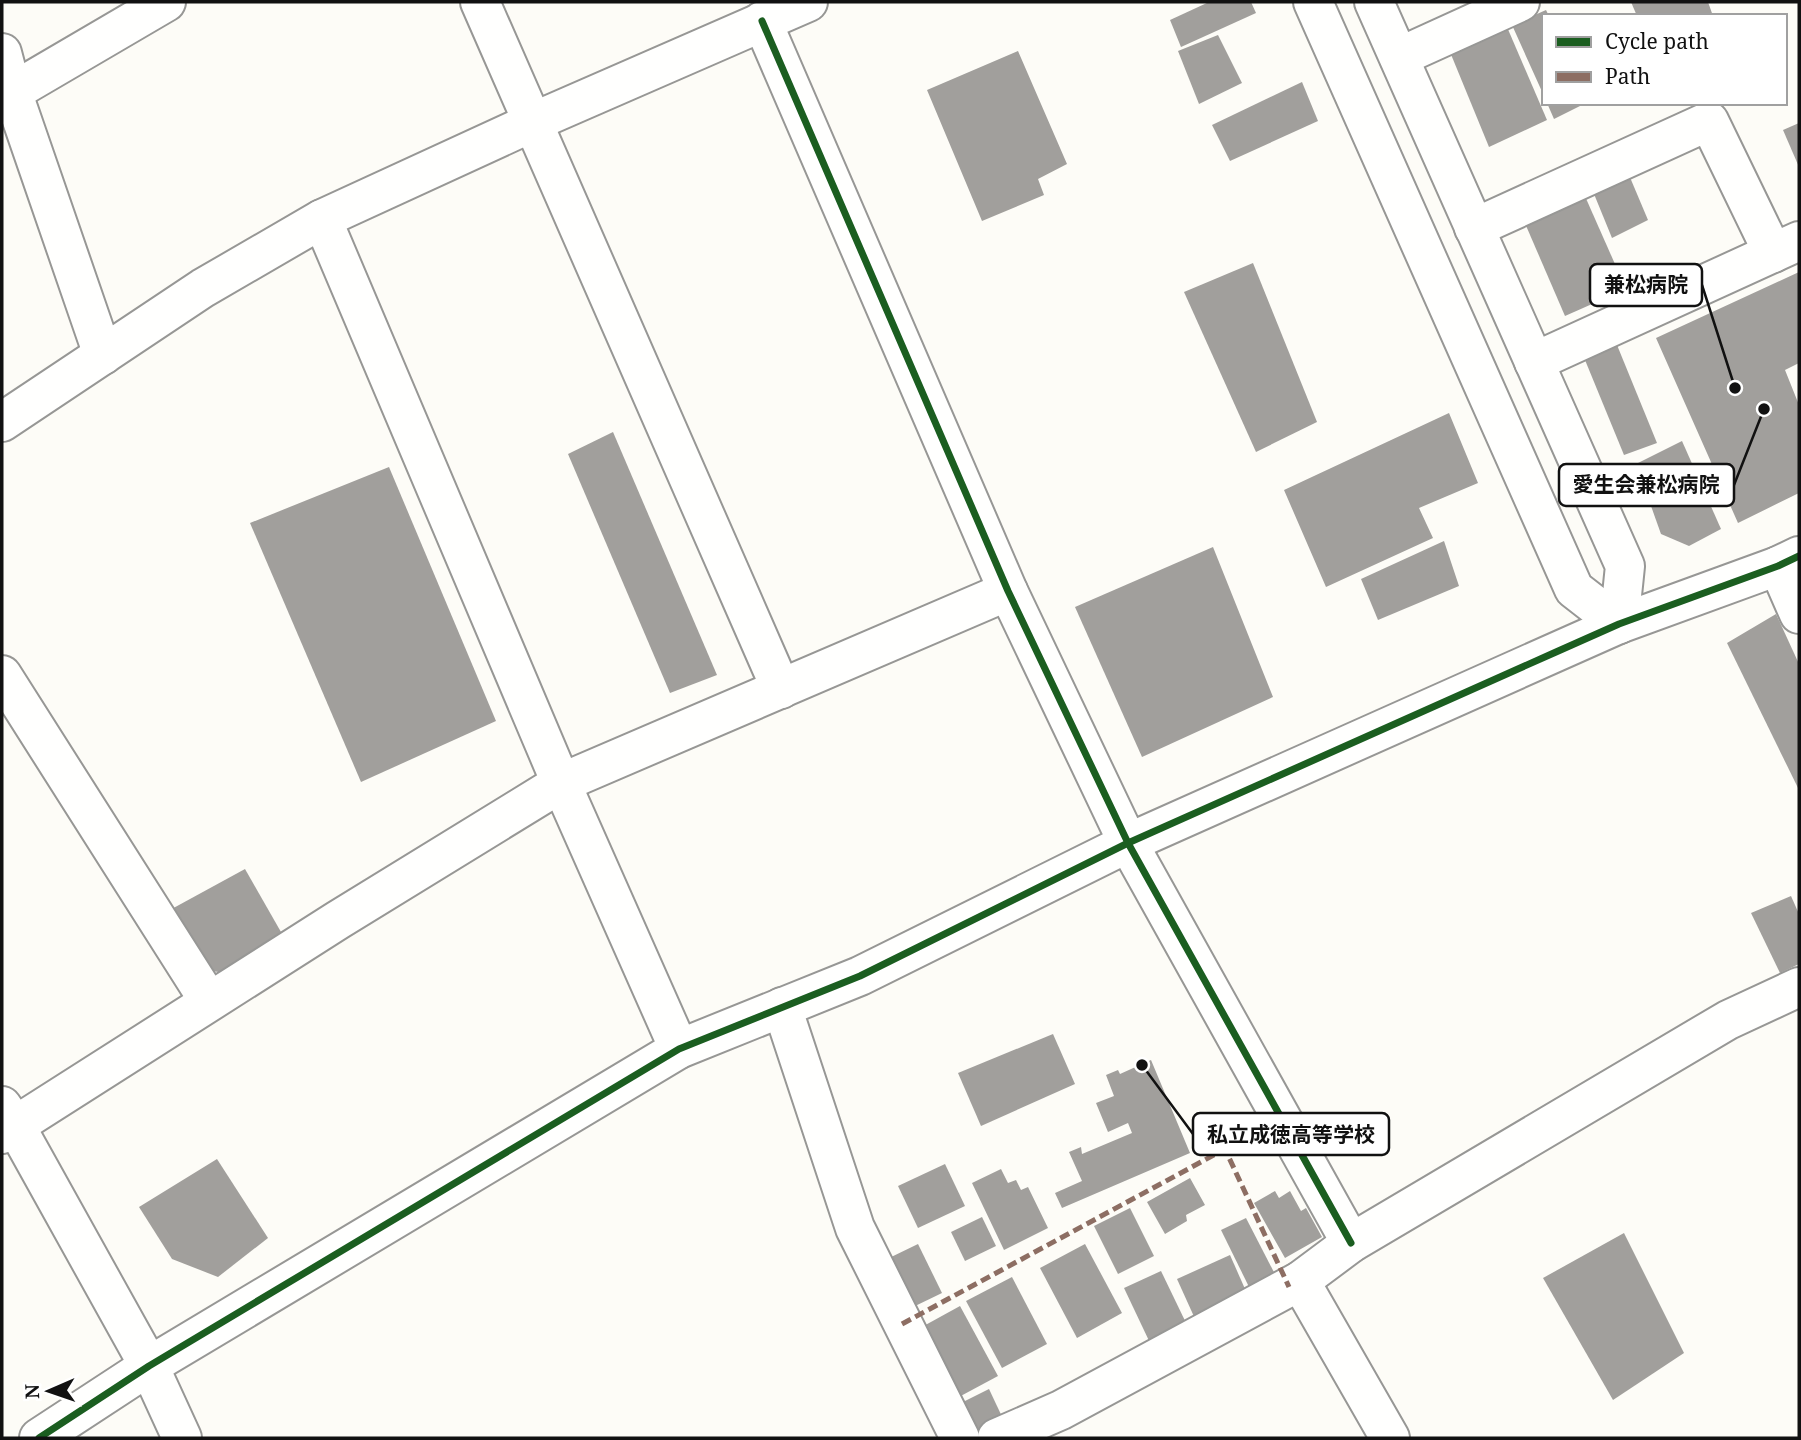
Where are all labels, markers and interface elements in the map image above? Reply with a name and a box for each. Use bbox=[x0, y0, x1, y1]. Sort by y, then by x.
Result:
legend bbox=[1542, 14, 1787, 105]
text: Cycle path bbox=[1605, 27, 1709, 55]
text: Path bbox=[1605, 62, 1650, 90]
callout: 兼松病院 bbox=[1590, 264, 1702, 306]
text: 兼松病院 bbox=[1604, 270, 1688, 298]
callout: 愛生会兼松病院 bbox=[1559, 464, 1734, 506]
text: 愛生会兼松病院 bbox=[1573, 470, 1720, 498]
callout: 私立成徳高等学校 bbox=[1193, 1113, 1389, 1155]
text: 私立成徳高等学校 bbox=[1207, 1120, 1375, 1148]
north arrow bbox=[14, 1356, 84, 1426]
text: N bbox=[19, 1384, 45, 1400]

